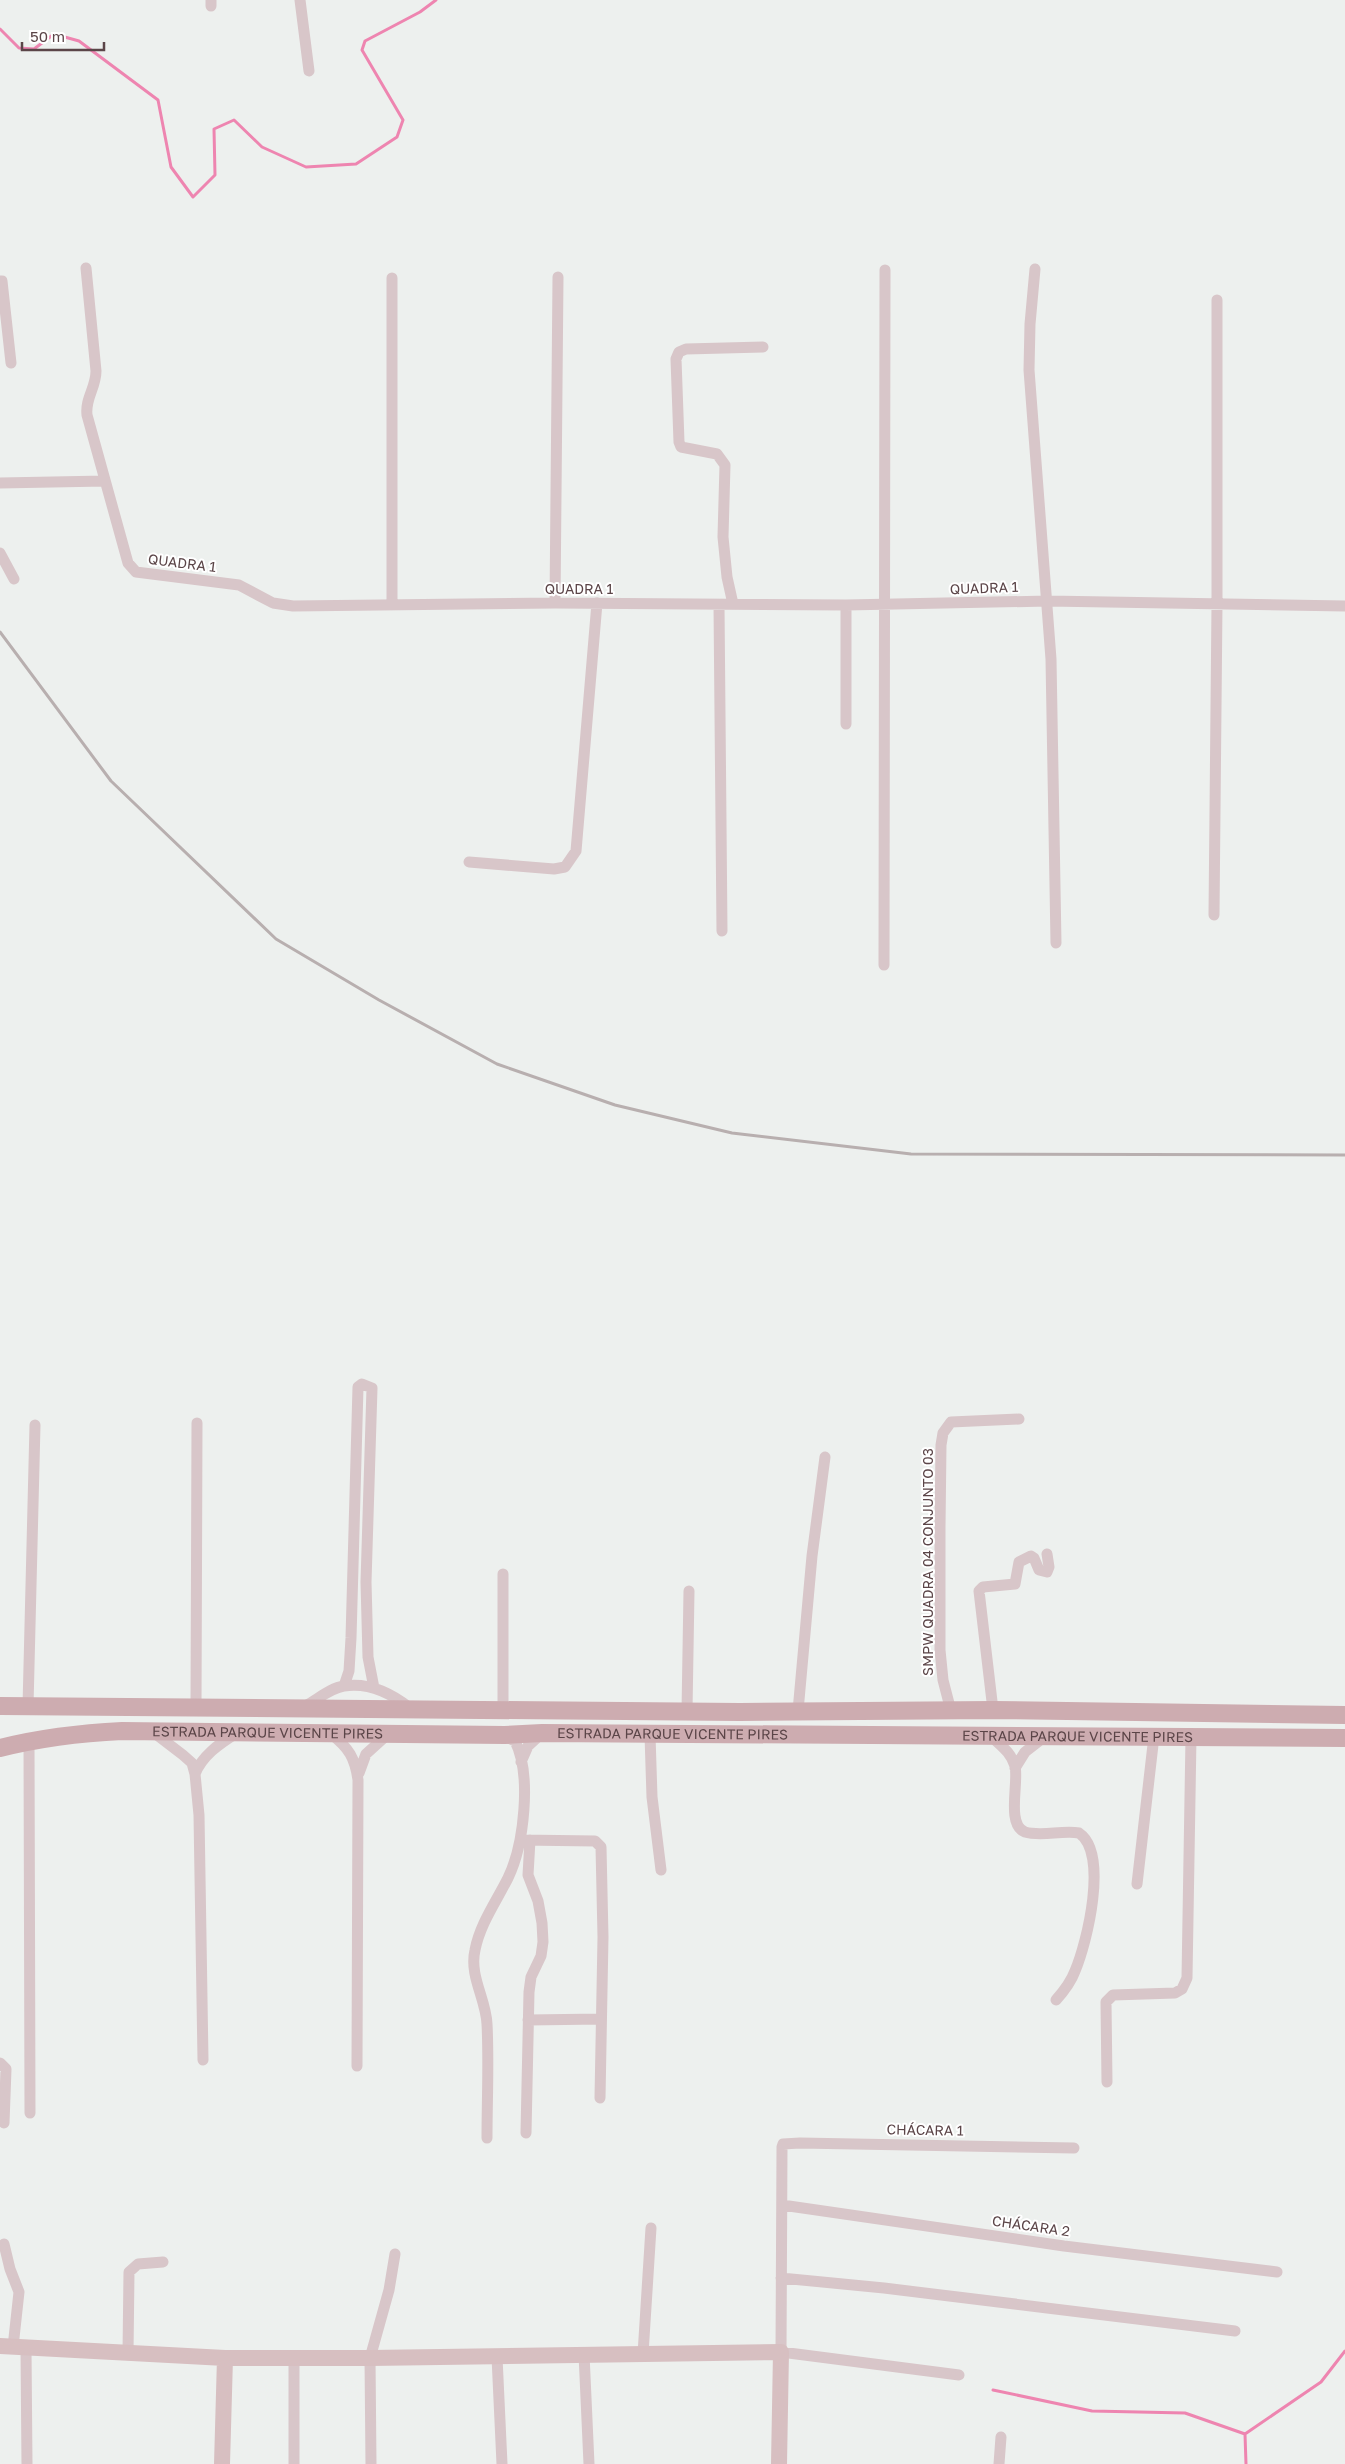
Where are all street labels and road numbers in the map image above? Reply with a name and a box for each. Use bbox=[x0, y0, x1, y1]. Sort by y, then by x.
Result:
street label: QUADRA 1 bbox=[147, 550, 217, 575]
street label: QUADRA 1 bbox=[949, 578, 1019, 597]
street label: QUADRA 1 bbox=[545, 580, 613, 597]
street label: SMPW QUADRA 04 CONJUNTO 03 bbox=[919, 1448, 936, 1676]
street label: ESTRADA PARQUE VICENTE PIRES bbox=[152, 1722, 383, 1742]
street label: ESTRADA PARQUE VICENTE PIRES bbox=[557, 1724, 788, 1743]
street label: ESTRADA PARQUE VICENTE PIRES bbox=[962, 1727, 1193, 1745]
street label: CHÁCARA 1 bbox=[886, 2120, 964, 2139]
street label: CHÁCARA 2 bbox=[991, 2212, 1071, 2239]

